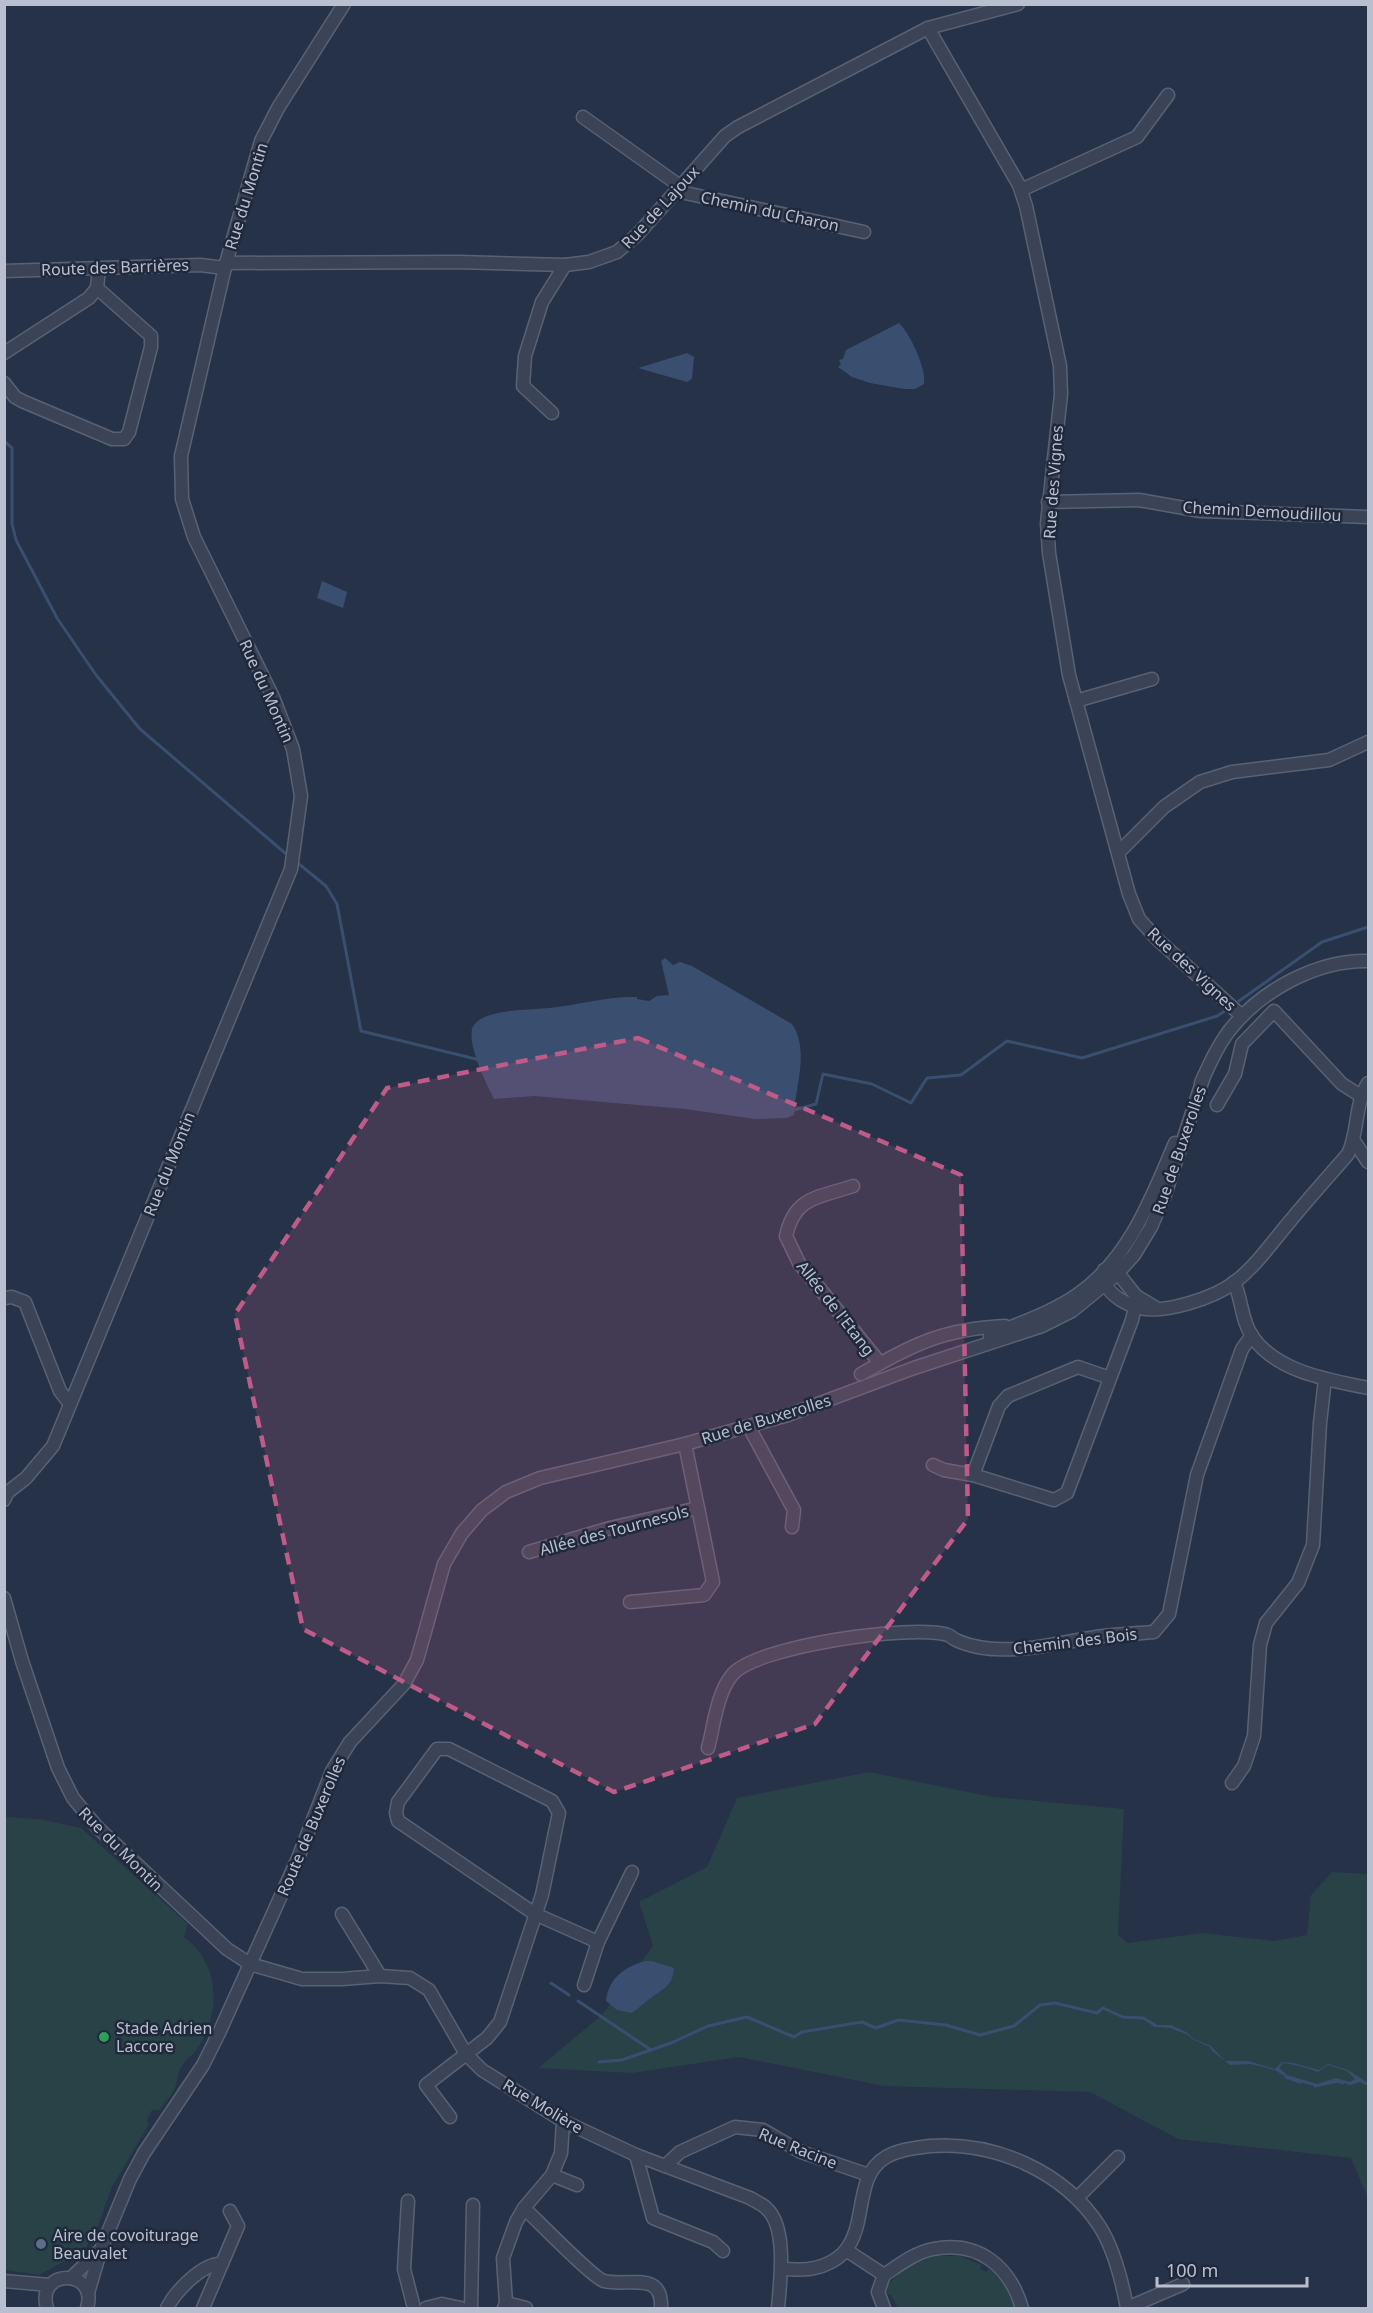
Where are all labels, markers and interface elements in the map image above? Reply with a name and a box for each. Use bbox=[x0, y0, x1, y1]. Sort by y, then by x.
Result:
street label: Rue du Montin bbox=[219, 140, 273, 252]
street label: Rue de Lajoux bbox=[616, 161, 704, 253]
street label: Chemin du Charon bbox=[699, 186, 841, 236]
street label: Route des Barrières bbox=[41, 253, 189, 281]
street label: Rue des Vignes bbox=[1038, 424, 1068, 540]
street label: Chemin Demoudillou bbox=[1182, 496, 1342, 526]
street label: Rue du Montin bbox=[234, 636, 300, 746]
street label: Rue des Vignes bbox=[1143, 922, 1241, 1016]
street label: Rue de Buxerolles bbox=[1147, 1083, 1211, 1217]
street label: Rue du Montin bbox=[138, 1109, 200, 1219]
street label: Allée de l'Etang bbox=[792, 1256, 880, 1360]
street label: Rue de Buxerolles bbox=[699, 1389, 833, 1449]
street label: Allée des Tournesols bbox=[537, 1500, 691, 1560]
street label: Chemin des Bois bbox=[1012, 1622, 1138, 1660]
street label: Route de Buxerolles bbox=[272, 1753, 350, 1899]
street label: Rue du Montin bbox=[74, 1802, 168, 1896]
place label: Stade Adrien Laccore bbox=[116, 2017, 212, 2057]
marker: Stade Adrien Laccore bbox=[97, 2030, 111, 2044]
street label: Rue Molière bbox=[499, 2073, 587, 2139]
street label: Rue Racine bbox=[756, 2122, 840, 2174]
place label: Aire de covoiturage Beauvalet bbox=[53, 2224, 199, 2264]
marker: Aire de covoiturage Beauvalet bbox=[34, 2237, 48, 2251]
scale bar bbox=[1157, 2250, 1307, 2288]
text: 100 m bbox=[1166, 2258, 1218, 2282]

